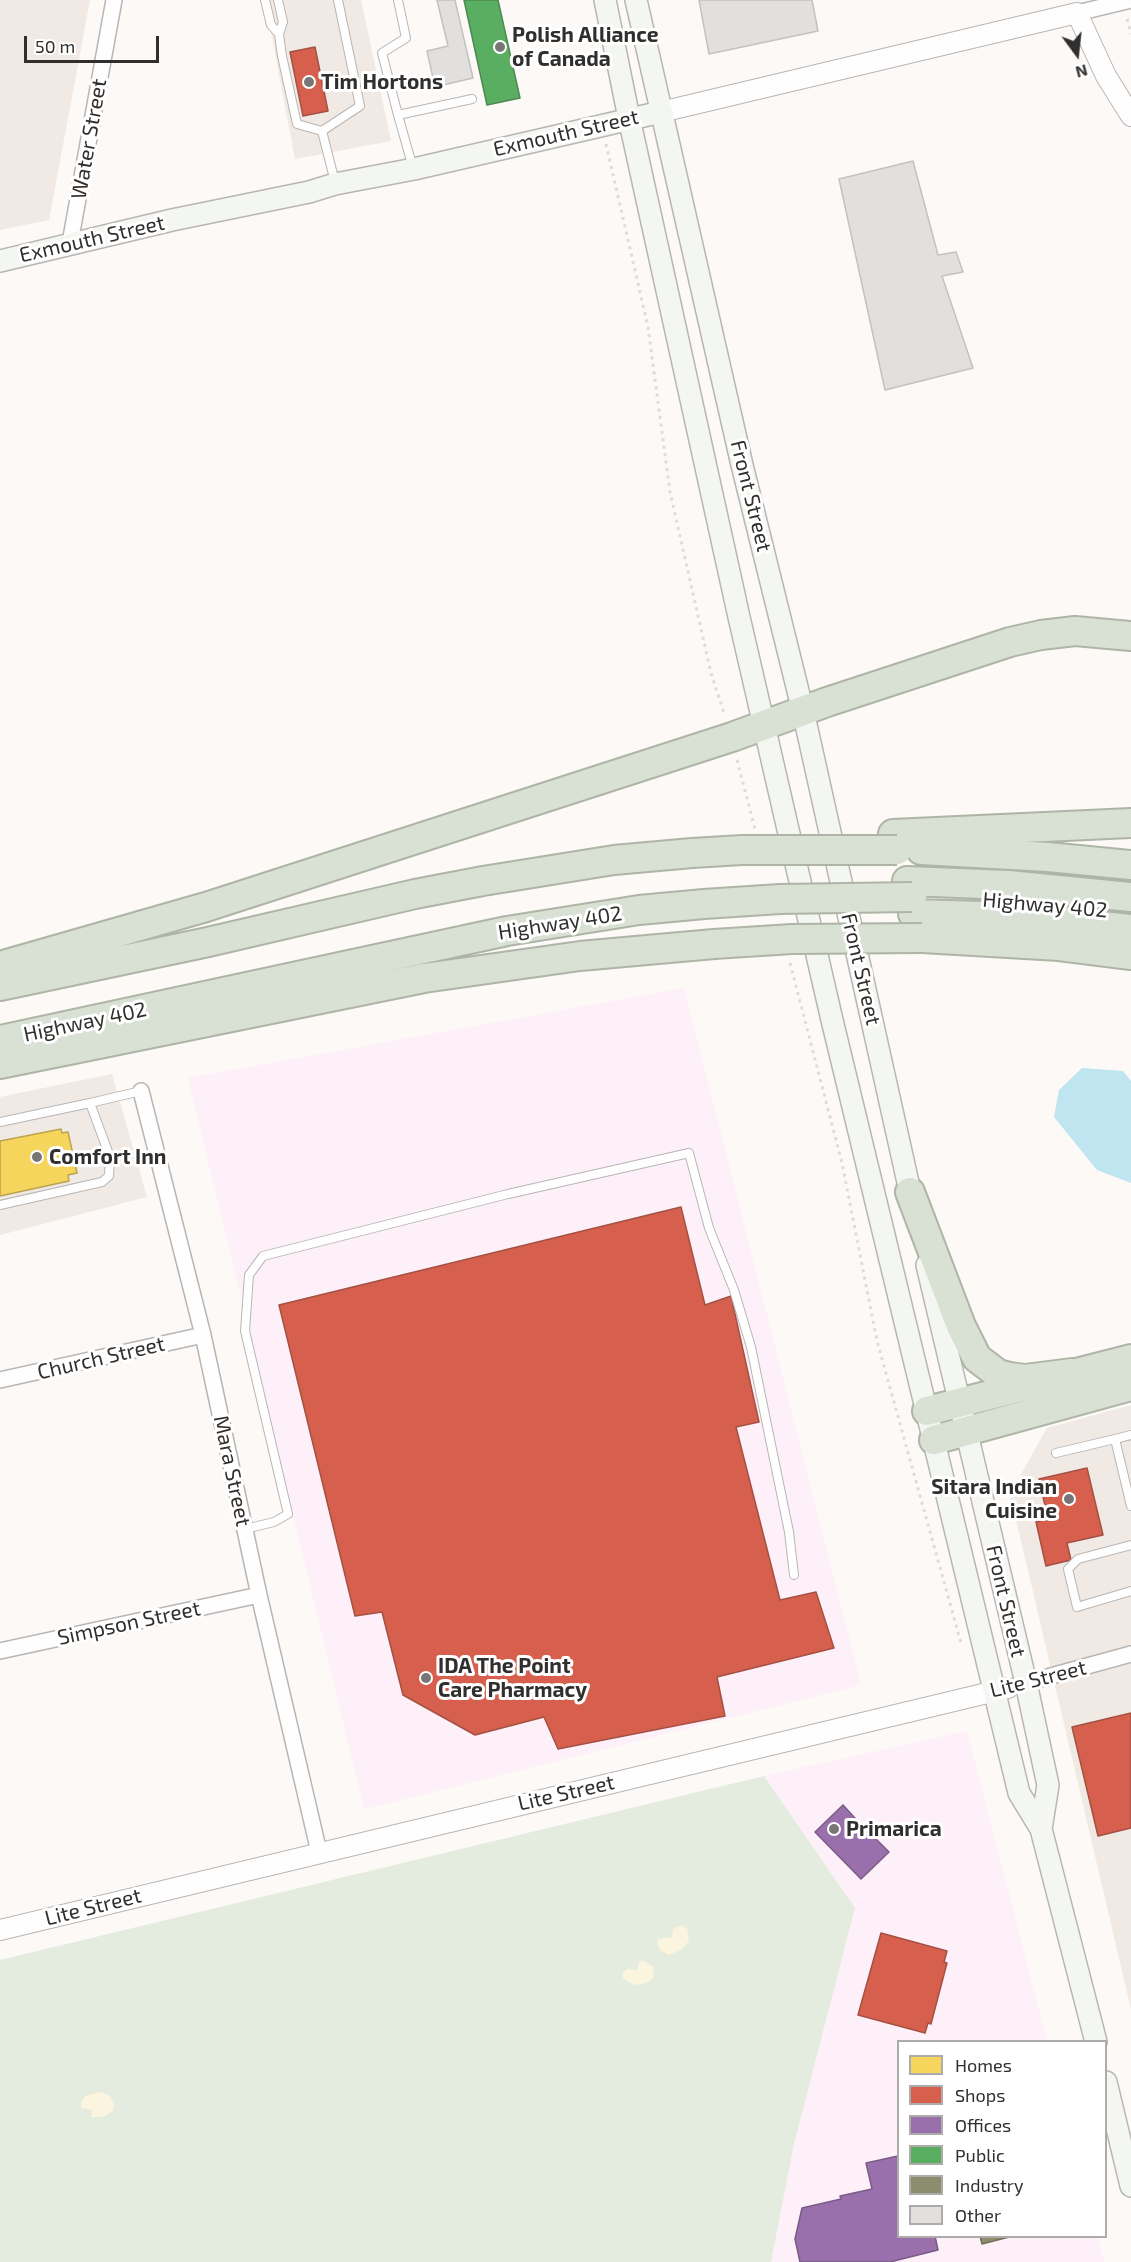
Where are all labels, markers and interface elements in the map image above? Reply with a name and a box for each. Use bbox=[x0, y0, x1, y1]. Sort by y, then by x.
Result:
place label: Polish Alliance of Canada bbox=[512, 22, 659, 72]
scale bar bbox=[27, 24, 162, 62]
north arrow bbox=[1047, 24, 1107, 84]
text: 50 m bbox=[35, 35, 75, 57]
marker: Polish Alliance of Canada bbox=[493, 40, 507, 54]
text: N bbox=[1074, 61, 1090, 83]
place label: Tim Hortons bbox=[321, 69, 443, 95]
marker: Tim Hortons bbox=[302, 75, 316, 89]
street label: Water Street bbox=[66, 77, 112, 201]
street label: Exmouth Street bbox=[491, 104, 641, 162]
street label: Exmouth Street bbox=[17, 210, 167, 268]
street label: Front Street bbox=[725, 438, 777, 554]
street label: Highway 402 bbox=[982, 887, 1108, 923]
street label: Highway 402 bbox=[496, 901, 624, 945]
street label: Front Street bbox=[836, 910, 886, 1028]
street label: Highway 402 bbox=[21, 997, 149, 1047]
place label: Comfort Inn bbox=[49, 1144, 166, 1170]
marker: Comfort Inn bbox=[30, 1150, 44, 1164]
street label: Church Street bbox=[35, 1331, 167, 1385]
street label: Mara Street bbox=[208, 1413, 256, 1529]
place label: Sitara Indian Cuisine bbox=[931, 1474, 1057, 1524]
marker: Sitara Indian Cuisine bbox=[1062, 1492, 1076, 1506]
street label: Front Street bbox=[981, 1542, 1031, 1660]
street label: Simpson Street bbox=[55, 1596, 203, 1650]
place label: IDA The Point Care Pharmacy bbox=[438, 1653, 587, 1703]
street label: Lite Street bbox=[987, 1655, 1089, 1703]
marker: IDA The Point Care Pharmacy bbox=[419, 1671, 433, 1685]
street label: Lite Street bbox=[515, 1770, 617, 1816]
place label: Primarica bbox=[846, 1816, 942, 1842]
marker: Primarica bbox=[827, 1822, 841, 1836]
street label: Lite Street bbox=[42, 1883, 144, 1931]
legend bbox=[897, 2040, 1107, 2238]
text: Homes bbox=[955, 2054, 1012, 2076]
text: Shops bbox=[955, 2084, 1005, 2106]
text: Offices bbox=[955, 2114, 1011, 2136]
text: Public bbox=[955, 2144, 1005, 2166]
text: Industry bbox=[955, 2174, 1024, 2196]
text: Other bbox=[955, 2204, 1001, 2226]

